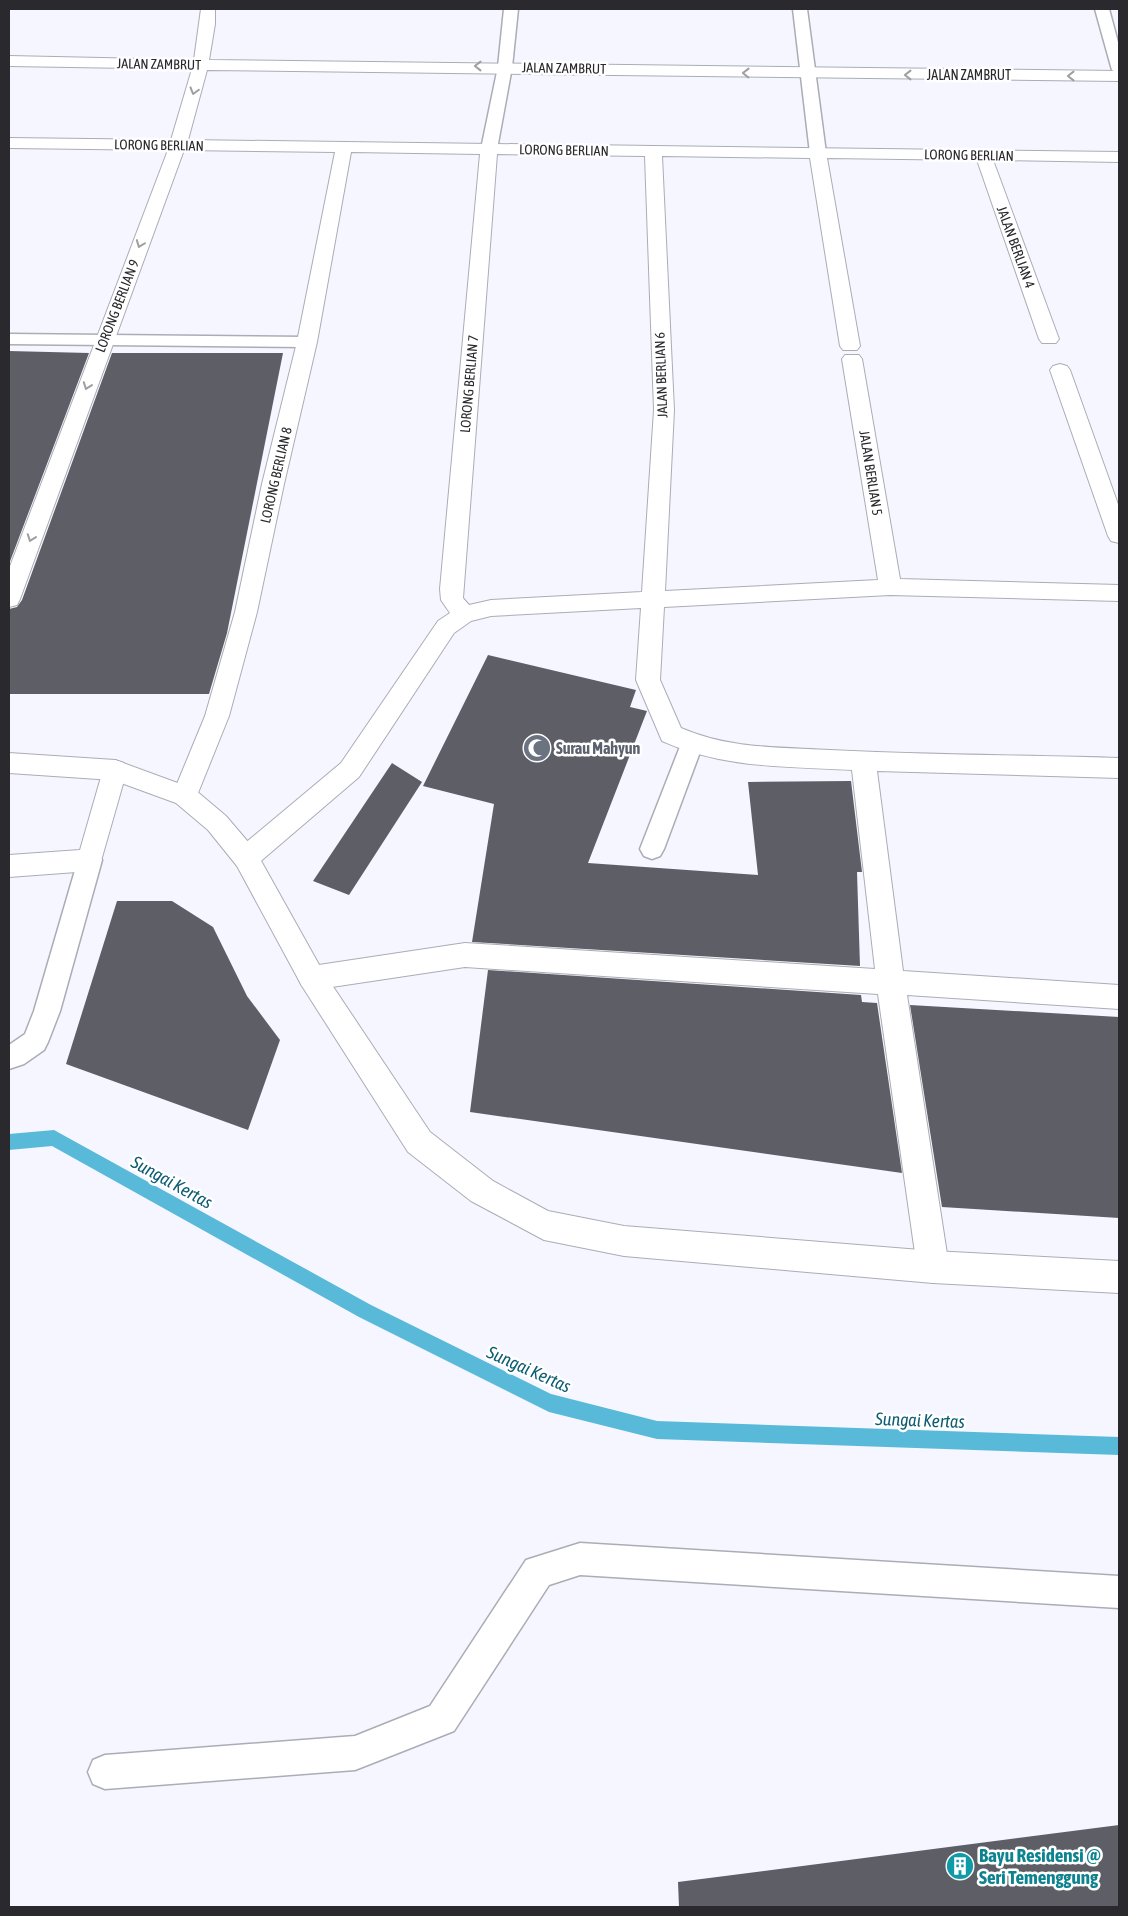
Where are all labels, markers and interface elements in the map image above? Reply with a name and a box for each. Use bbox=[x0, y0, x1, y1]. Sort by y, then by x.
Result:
street label: JALAN ZAMBRUT bbox=[117, 55, 201, 73]
street label: JALAN ZAMBRUT bbox=[522, 59, 606, 77]
one-way arrow bbox=[474, 61, 482, 71]
one-way arrow bbox=[741, 67, 749, 78]
street label: JALAN ZAMBRUT bbox=[927, 67, 1011, 83]
one-way arrow bbox=[904, 70, 912, 80]
one-way arrow bbox=[1066, 71, 1074, 81]
one-way arrow bbox=[189, 86, 200, 95]
street label: LORONG BERLIAN bbox=[114, 136, 204, 154]
street label: LORONG BERLIAN bbox=[519, 141, 609, 159]
street label: LORONG BERLIAN bbox=[924, 146, 1014, 164]
street label: JALAN BERLIAN 4 bbox=[994, 204, 1038, 291]
one-way arrow bbox=[136, 239, 146, 248]
street label: LORONG BERLIAN 9 bbox=[92, 257, 142, 355]
street label: JALAN BERLIAN 6 bbox=[651, 331, 670, 418]
street label: LORONG BERLIAN 7 bbox=[457, 334, 481, 434]
one-way arrow bbox=[83, 381, 93, 390]
street label: LORONG BERLIAN 8 bbox=[257, 425, 295, 525]
street label: JALAN BERLIAN 5 bbox=[856, 429, 886, 517]
one-way arrow bbox=[27, 534, 37, 542]
mosque icon: Surau Mahyun bbox=[522, 733, 552, 763]
place label: Surau Mahyun bbox=[556, 739, 640, 757]
water label: Sungai Kertas bbox=[127, 1151, 216, 1213]
water label: Sungai Kertas bbox=[483, 1341, 574, 1397]
water label: Sungai Kertas bbox=[874, 1408, 965, 1432]
place label: Bayu Residensi @ Seri Temenggung bbox=[979, 1844, 1101, 1888]
building icon: Bayu Residensi @ Seri Temenggung bbox=[945, 1851, 975, 1881]

